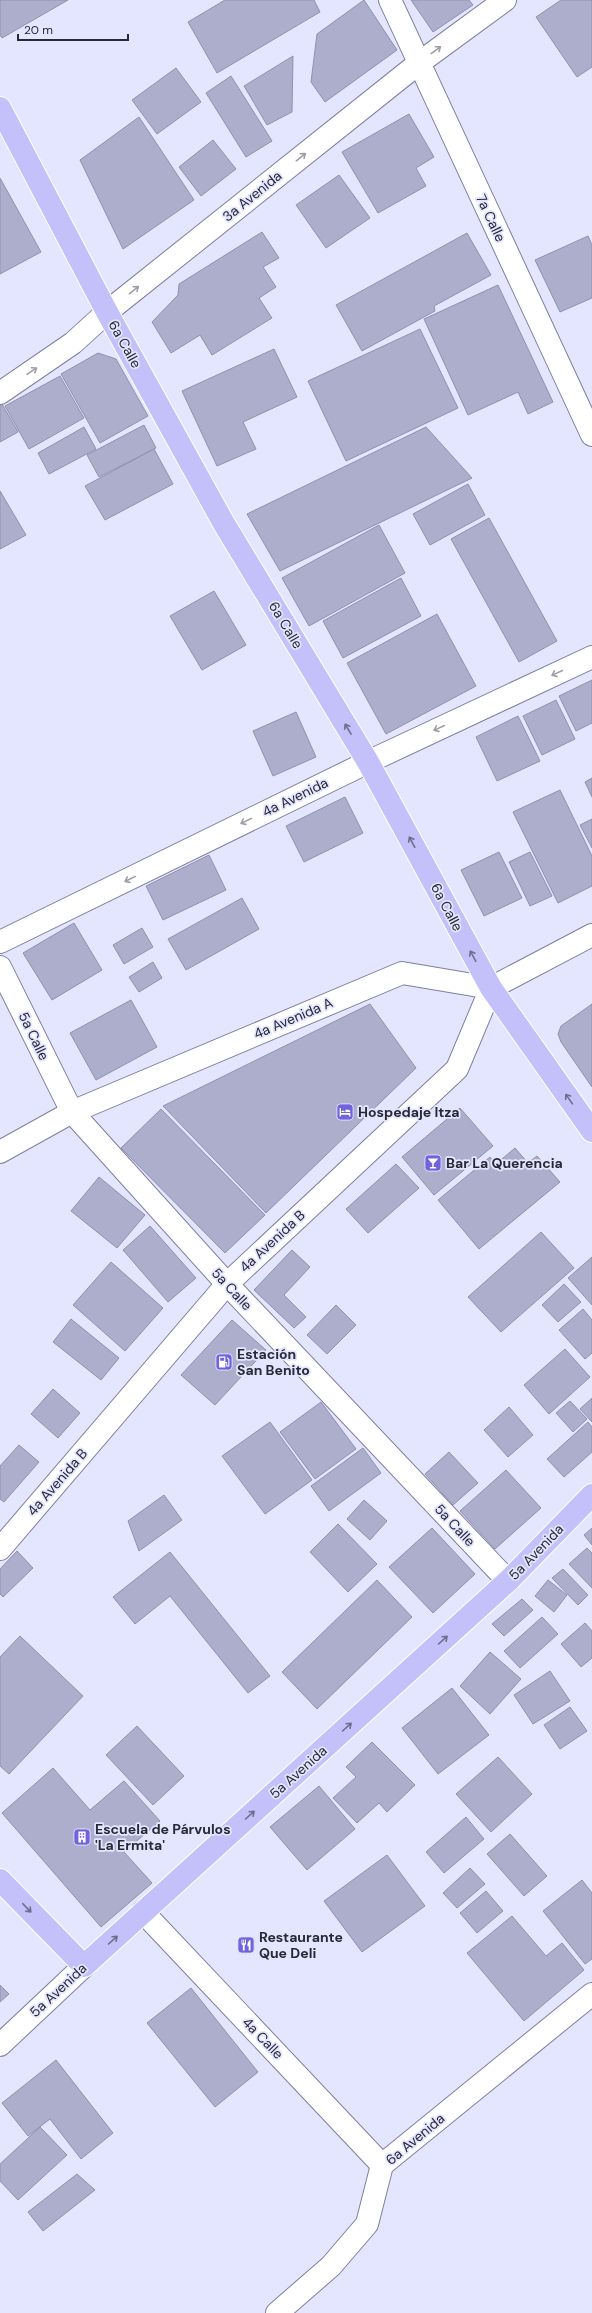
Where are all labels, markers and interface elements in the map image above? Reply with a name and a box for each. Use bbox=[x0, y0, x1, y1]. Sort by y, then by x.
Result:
scale bar bbox=[18, 16, 128, 42]
text: 20 m bbox=[24, 22, 53, 38]
one-way arrow bbox=[430, 46, 441, 54]
one-way arrow bbox=[296, 152, 307, 161]
street label: 3a Avenida bbox=[219, 167, 285, 225]
street label: 7a Calle bbox=[472, 191, 510, 245]
one-way arrow bbox=[129, 286, 140, 295]
street label: 6a Calle bbox=[105, 317, 145, 371]
one-way arrow bbox=[27, 367, 38, 375]
street label: 6a Calle bbox=[265, 598, 307, 652]
one-way arrow bbox=[551, 670, 563, 677]
one-way arrow bbox=[344, 723, 352, 735]
one-way arrow bbox=[433, 725, 445, 732]
street label: 4a Avenida bbox=[259, 773, 331, 821]
one-way arrow bbox=[241, 818, 253, 825]
one-way arrow bbox=[407, 836, 415, 848]
one-way arrow bbox=[124, 876, 136, 883]
street label: 6a Calle bbox=[427, 880, 467, 934]
one-way arrow bbox=[469, 951, 477, 963]
street label: 4a Avenida A bbox=[251, 993, 335, 1043]
street label: 5a Calle bbox=[15, 1009, 53, 1063]
one-way arrow bbox=[565, 1094, 573, 1105]
hotel icon: Hospedaje Itza bbox=[335, 1102, 355, 1122]
place label: Hospedaje Itza bbox=[358, 1103, 459, 1121]
bar icon: Bar La Querencia bbox=[423, 1153, 443, 1173]
place label: Bar La Querencia bbox=[446, 1154, 563, 1172]
street label: 4a Avenida B bbox=[235, 1206, 309, 1276]
street label: 5a Calle bbox=[208, 1264, 256, 1314]
place label: Estación San Benito bbox=[237, 1345, 310, 1379]
fuel station icon: Estación San Benito bbox=[214, 1352, 234, 1372]
street label: 4a Avenida B bbox=[23, 1445, 91, 1519]
street label: 5a Calle bbox=[431, 1500, 479, 1550]
street label: 5a Avenida bbox=[505, 1520, 567, 1584]
one-way arrow bbox=[438, 1635, 448, 1645]
one-way arrow bbox=[341, 1723, 352, 1732]
street label: 5a Avenida bbox=[266, 1741, 330, 1803]
one-way arrow bbox=[245, 1810, 256, 1819]
place label: Escuela de Párvulos 'La Ermita' bbox=[95, 1820, 231, 1854]
building icon: Escuela de Párvulos 'La Ermita' bbox=[72, 1827, 92, 1847]
one-way arrow bbox=[22, 1903, 32, 1913]
place label: Restaurante Que Deli bbox=[259, 1928, 343, 1962]
one-way arrow bbox=[107, 1935, 118, 1944]
restaurant icon: Restaurante Que Deli bbox=[236, 1935, 256, 1955]
street label: 5a Avenida bbox=[26, 1959, 90, 2021]
street label: 4a Calle bbox=[239, 2013, 287, 2063]
street label: 6a Avenida bbox=[382, 2109, 448, 2169]

